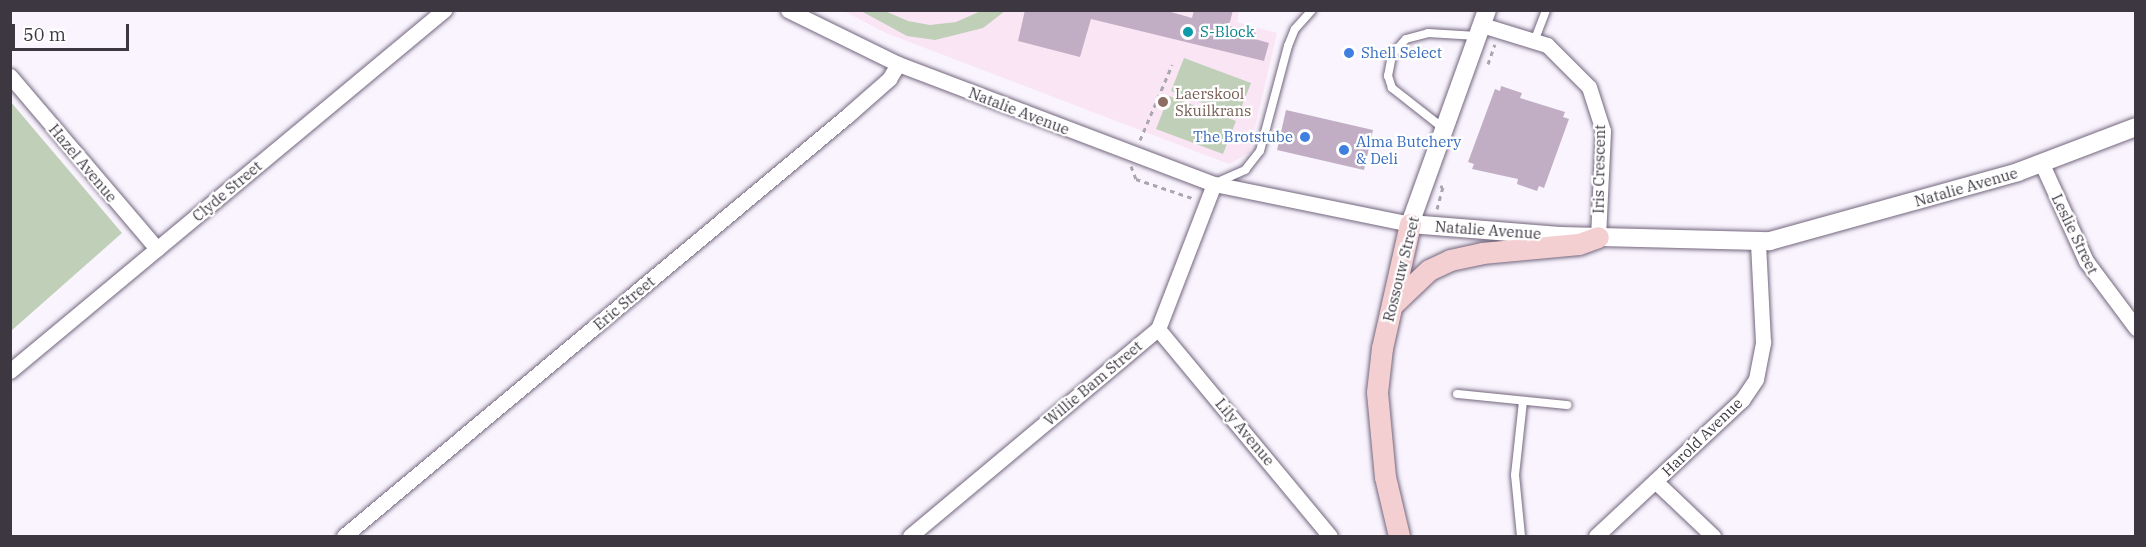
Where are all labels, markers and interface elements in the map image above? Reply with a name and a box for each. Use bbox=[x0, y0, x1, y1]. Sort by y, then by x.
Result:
scale bar bbox=[15, 12, 132, 50]
text: 50 m bbox=[23, 23, 66, 46]
place label: S-Block bbox=[1200, 23, 1255, 41]
marker: S-Block bbox=[1181, 25, 1195, 39]
place label: Shell Select bbox=[1361, 44, 1442, 62]
marker: Shell Select bbox=[1342, 46, 1356, 60]
street label: Natalie Avenue bbox=[966, 83, 1072, 139]
place label: Laerskool Skuilkrans bbox=[1175, 84, 1251, 119]
marker: Laerskool Skuilkrans bbox=[1156, 95, 1170, 109]
street label: Hazel Avenue bbox=[45, 120, 121, 206]
street label: Iris Crescent bbox=[1589, 124, 1609, 214]
place label: The Brotstube bbox=[1193, 128, 1293, 146]
marker: The Brotstube bbox=[1298, 130, 1312, 144]
place label: Alma Butchery & Deli bbox=[1356, 132, 1461, 167]
marker: Alma Butchery & Deli bbox=[1337, 143, 1351, 157]
street label: Clyde Street bbox=[189, 157, 265, 225]
street label: Natalie Avenue bbox=[1912, 164, 2020, 210]
street label: Leslie Street bbox=[2048, 191, 2102, 277]
street label: Rossouw Street bbox=[1379, 214, 1423, 324]
street label: Natalie Avenue bbox=[1434, 217, 1542, 243]
street label: Eric Street bbox=[590, 272, 658, 334]
street label: Willie Bam Street bbox=[1040, 337, 1146, 429]
street label: Harold Avenue bbox=[1658, 394, 1746, 480]
street label: Lily Avenue bbox=[1212, 395, 1278, 469]

